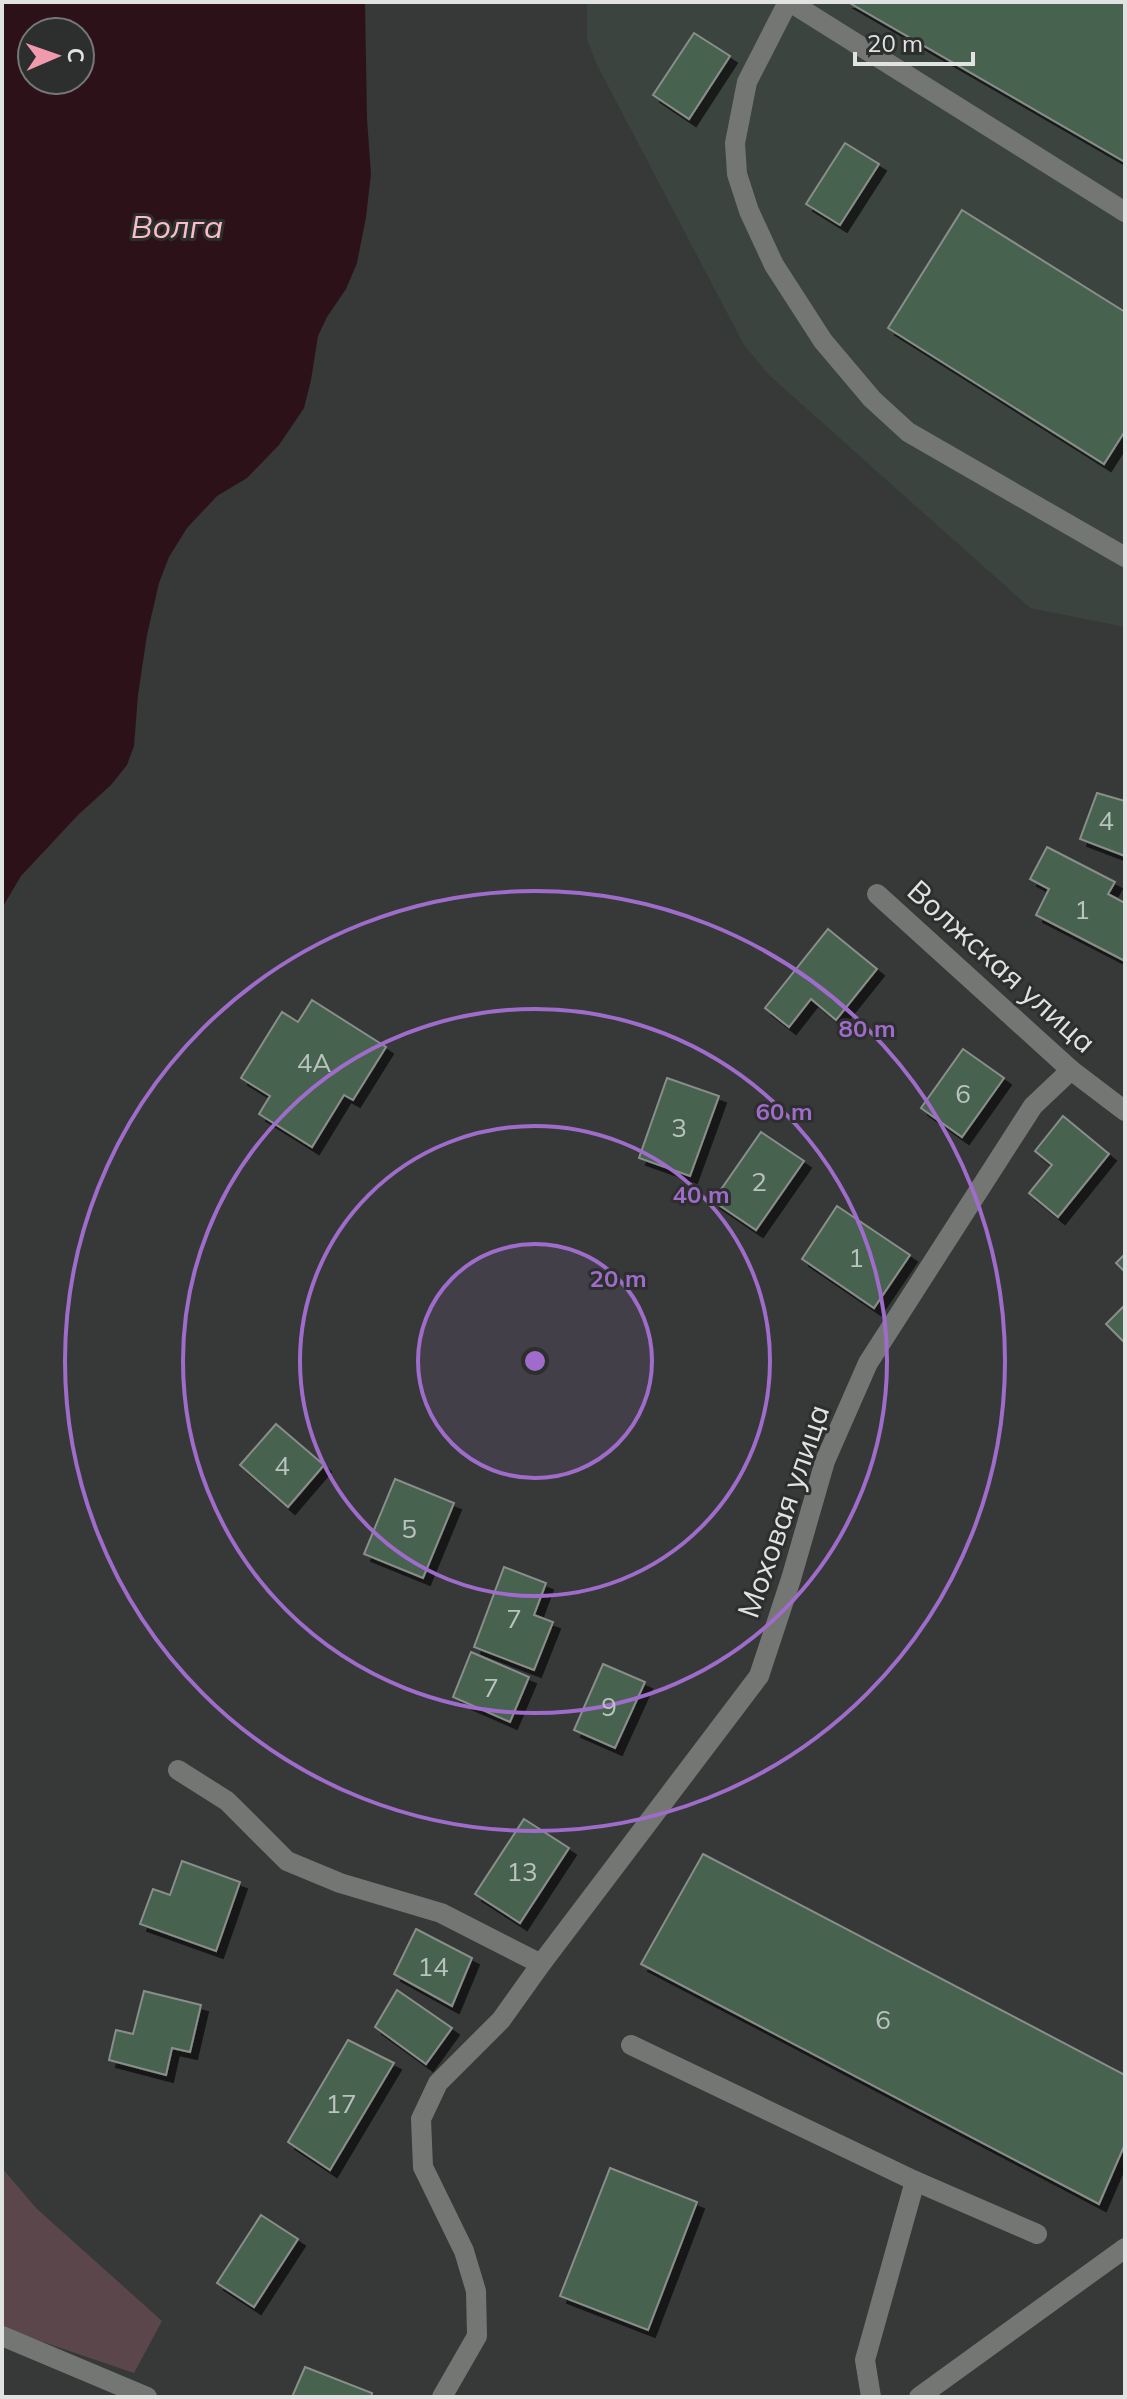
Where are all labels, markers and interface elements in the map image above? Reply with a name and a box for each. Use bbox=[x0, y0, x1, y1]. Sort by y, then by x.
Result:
north arrow bbox=[16, 16, 96, 96]
scale bar bbox=[855, 16, 973, 66]
text: 20 m bbox=[867, 28, 923, 58]
text: С bbox=[62, 47, 90, 63]
water label: Волга bbox=[131, 206, 223, 246]
house number: 4 bbox=[1098, 804, 1114, 837]
street label: Волжская улица bbox=[900, 871, 1104, 1061]
house number: 1 bbox=[1074, 893, 1090, 926]
text: 80 m bbox=[839, 1013, 895, 1043]
house number: 4А bbox=[297, 1046, 331, 1079]
house number: 6 bbox=[955, 1077, 971, 1110]
text: 60 m bbox=[756, 1096, 812, 1126]
house number: 3 bbox=[671, 1111, 687, 1144]
house number: 2 bbox=[751, 1165, 767, 1198]
text: 40 m bbox=[673, 1179, 729, 1209]
house number: 1 bbox=[848, 1241, 864, 1274]
text: 20 m bbox=[590, 1263, 646, 1293]
centre of rings bbox=[521, 1347, 549, 1375]
street label: Моховая улица bbox=[729, 1399, 837, 1623]
house number: 4 bbox=[274, 1449, 290, 1482]
house number: 5 bbox=[401, 1512, 417, 1545]
house number: 7 bbox=[506, 1602, 522, 1635]
house number: 7 bbox=[483, 1671, 499, 1704]
house number: 9 bbox=[601, 1690, 617, 1723]
house number: 13 bbox=[506, 1855, 538, 1888]
house number: 14 bbox=[417, 1950, 449, 1983]
house number: 6 bbox=[875, 2003, 891, 2036]
house number: 17 bbox=[325, 2087, 357, 2120]

